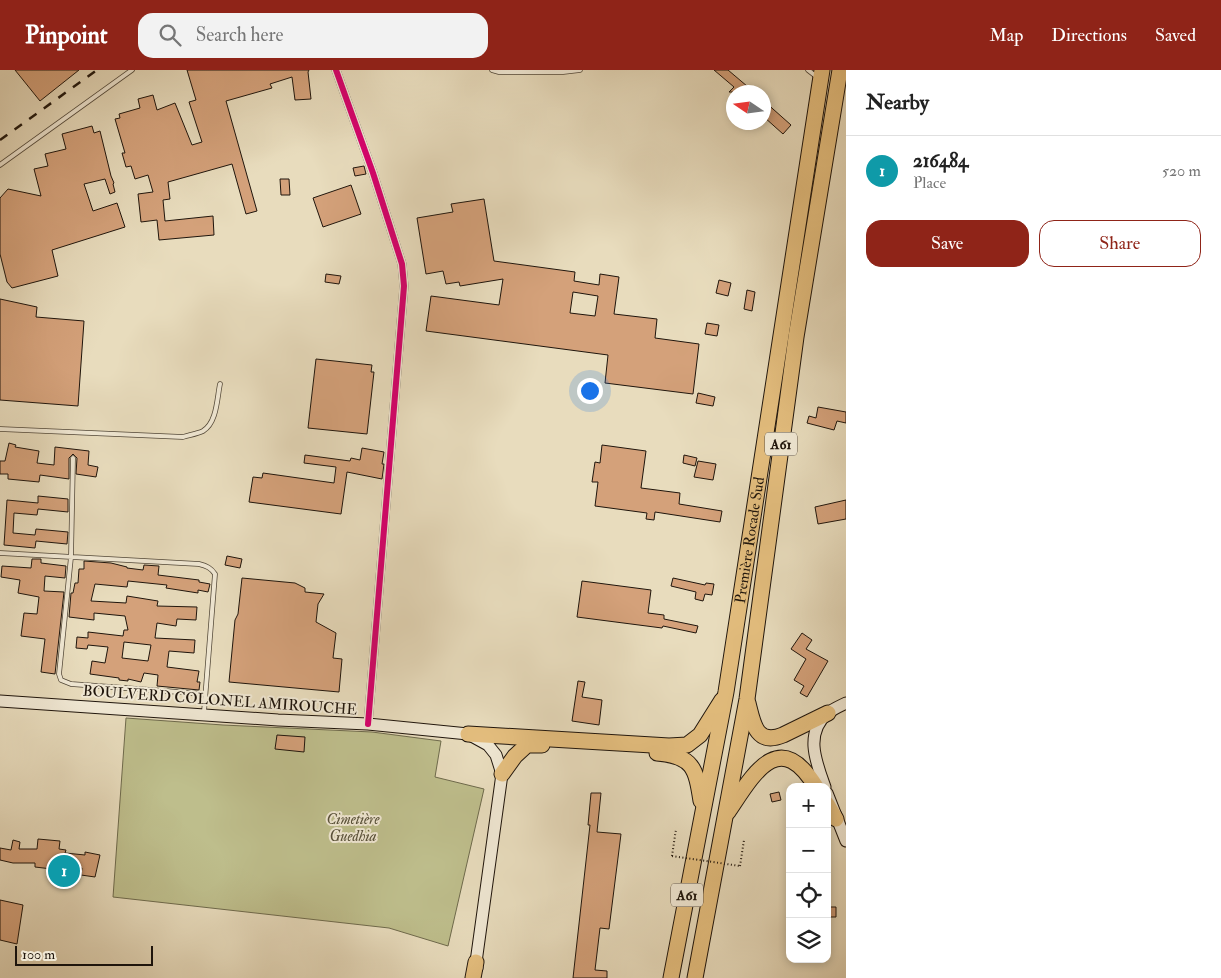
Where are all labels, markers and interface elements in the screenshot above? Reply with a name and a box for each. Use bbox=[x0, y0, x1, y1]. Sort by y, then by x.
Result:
search box bbox=[138, 13, 488, 58]
text: Pinpoint bbox=[25, 20, 108, 51]
icon: search bbox=[156, 21, 184, 49]
text: Search here bbox=[196, 23, 283, 47]
text: Map bbox=[990, 24, 1023, 47]
text: Directions bbox=[1051, 24, 1127, 47]
text: Saved bbox=[1155, 24, 1196, 47]
north arrow bbox=[726, 85, 771, 130]
text: Nearby bbox=[866, 89, 929, 116]
text: 216484 bbox=[913, 149, 968, 173]
text: 1 bbox=[879, 161, 885, 181]
text: 520 m bbox=[1162, 161, 1201, 181]
text: Place bbox=[913, 173, 946, 193]
button: Save bbox=[866, 220, 1029, 267]
button: Share bbox=[1039, 220, 1201, 267]
your location bbox=[577, 378, 603, 404]
road number: A61 bbox=[765, 432, 797, 456]
street label: Première Rocade Sud bbox=[731, 475, 769, 605]
street label: BOULVERD COLONEL AMIROUCHE bbox=[82, 681, 358, 720]
map controls bbox=[786, 783, 831, 963]
button: + bbox=[786, 783, 831, 828]
park label: Cimetière Guedhia bbox=[326, 810, 381, 846]
button: − bbox=[786, 828, 831, 873]
pin: 1 bbox=[48, 852, 80, 890]
button: locate bbox=[786, 873, 831, 918]
road number: A61 bbox=[671, 884, 703, 906]
button: layers bbox=[786, 918, 831, 963]
scale bar bbox=[15, 943, 152, 966]
text: 100 m bbox=[22, 946, 55, 963]

